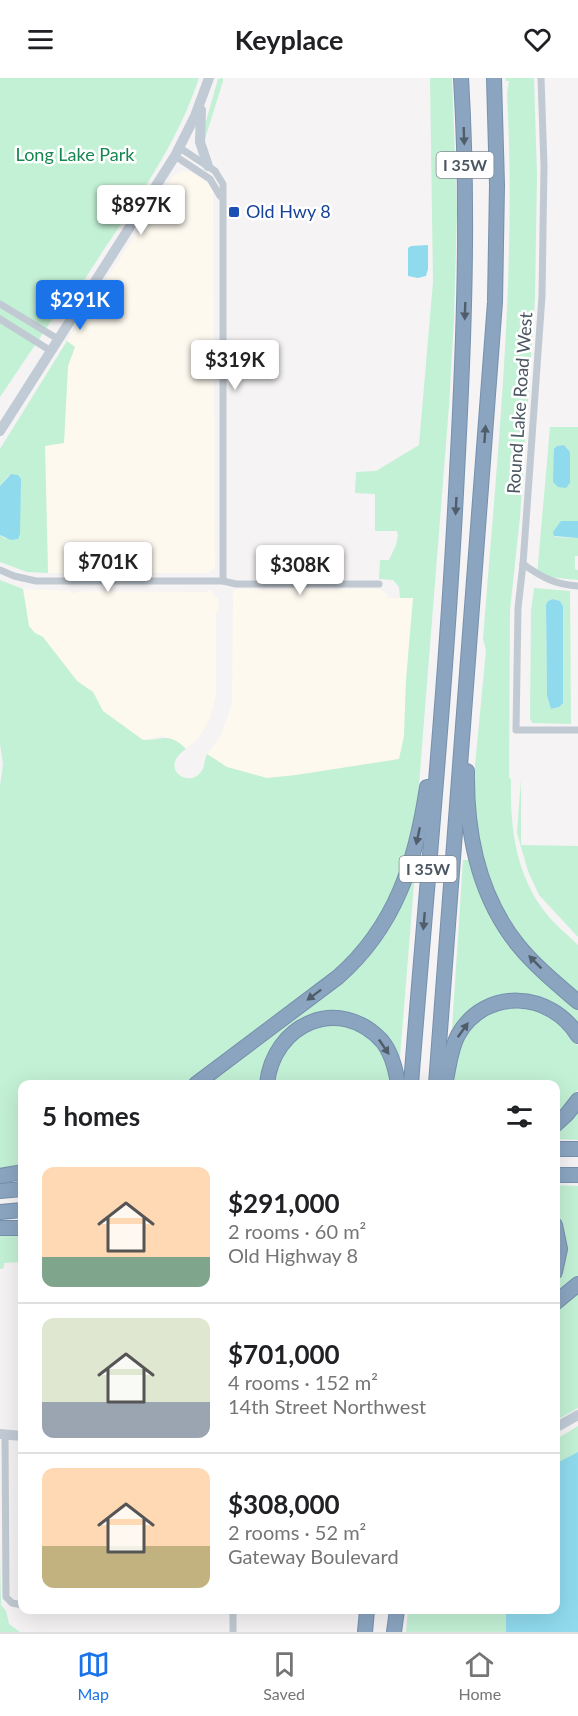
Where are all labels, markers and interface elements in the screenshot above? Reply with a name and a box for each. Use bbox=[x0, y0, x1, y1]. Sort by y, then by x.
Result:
icon: menu bbox=[24, 23, 57, 56]
text: Keyplace bbox=[235, 23, 343, 56]
icon: heart bbox=[521, 23, 554, 56]
one-way arrow bbox=[460, 127, 469, 146]
park label: Long Lake Park bbox=[16, 143, 135, 165]
road number: I 35W bbox=[436, 152, 494, 178]
pin: $897K bbox=[99, 185, 183, 236]
text: $897K bbox=[111, 192, 171, 216]
place label: Old Hwy 8 bbox=[246, 200, 331, 222]
marker: Old Hwy 8 bbox=[227, 205, 241, 219]
pin: $291K bbox=[38, 280, 122, 331]
text: $291K bbox=[50, 287, 110, 311]
one-way arrow bbox=[460, 302, 470, 321]
street label: Round Lake Road West bbox=[502, 311, 536, 495]
pin: $319K bbox=[193, 340, 277, 391]
text: $319K bbox=[205, 347, 265, 371]
one-way arrow bbox=[480, 424, 490, 443]
one-way arrow bbox=[451, 497, 460, 516]
pin: $701K bbox=[66, 542, 150, 593]
pin: $308K bbox=[258, 545, 342, 596]
text: $701K bbox=[78, 549, 138, 573]
text: $308K bbox=[270, 552, 330, 576]
one-way arrow bbox=[412, 827, 422, 845]
road number: I 35W bbox=[400, 856, 456, 882]
one-way arrow bbox=[419, 912, 429, 931]
one-way arrow bbox=[528, 956, 542, 970]
one-way arrow bbox=[307, 989, 322, 1001]
one-way arrow bbox=[457, 1022, 469, 1038]
one-way arrow bbox=[378, 1038, 389, 1055]
text: 5 homes bbox=[42, 1100, 140, 1132]
icon: filters bbox=[503, 1100, 536, 1133]
text: $291,000 bbox=[228, 1187, 340, 1219]
icon: home bbox=[90, 1191, 162, 1263]
text: 2 rooms · 60 m² bbox=[228, 1219, 366, 1243]
text: Old Highway 8 bbox=[228, 1243, 358, 1267]
text: $701,000 bbox=[228, 1338, 340, 1370]
icon: home bbox=[90, 1342, 162, 1414]
text: 4 rooms · 152 m² bbox=[228, 1370, 378, 1394]
text: 14th Street Northwest bbox=[228, 1394, 426, 1418]
text: $308,000 bbox=[228, 1488, 340, 1520]
icon: home bbox=[90, 1492, 162, 1564]
text: 2 rooms · 52 m² bbox=[228, 1520, 366, 1544]
text: Gateway Boulevard bbox=[228, 1544, 399, 1568]
tab: Map bbox=[77, 1648, 110, 1703]
tab: Saved bbox=[263, 1648, 305, 1703]
tab: Home bbox=[459, 1648, 501, 1703]

